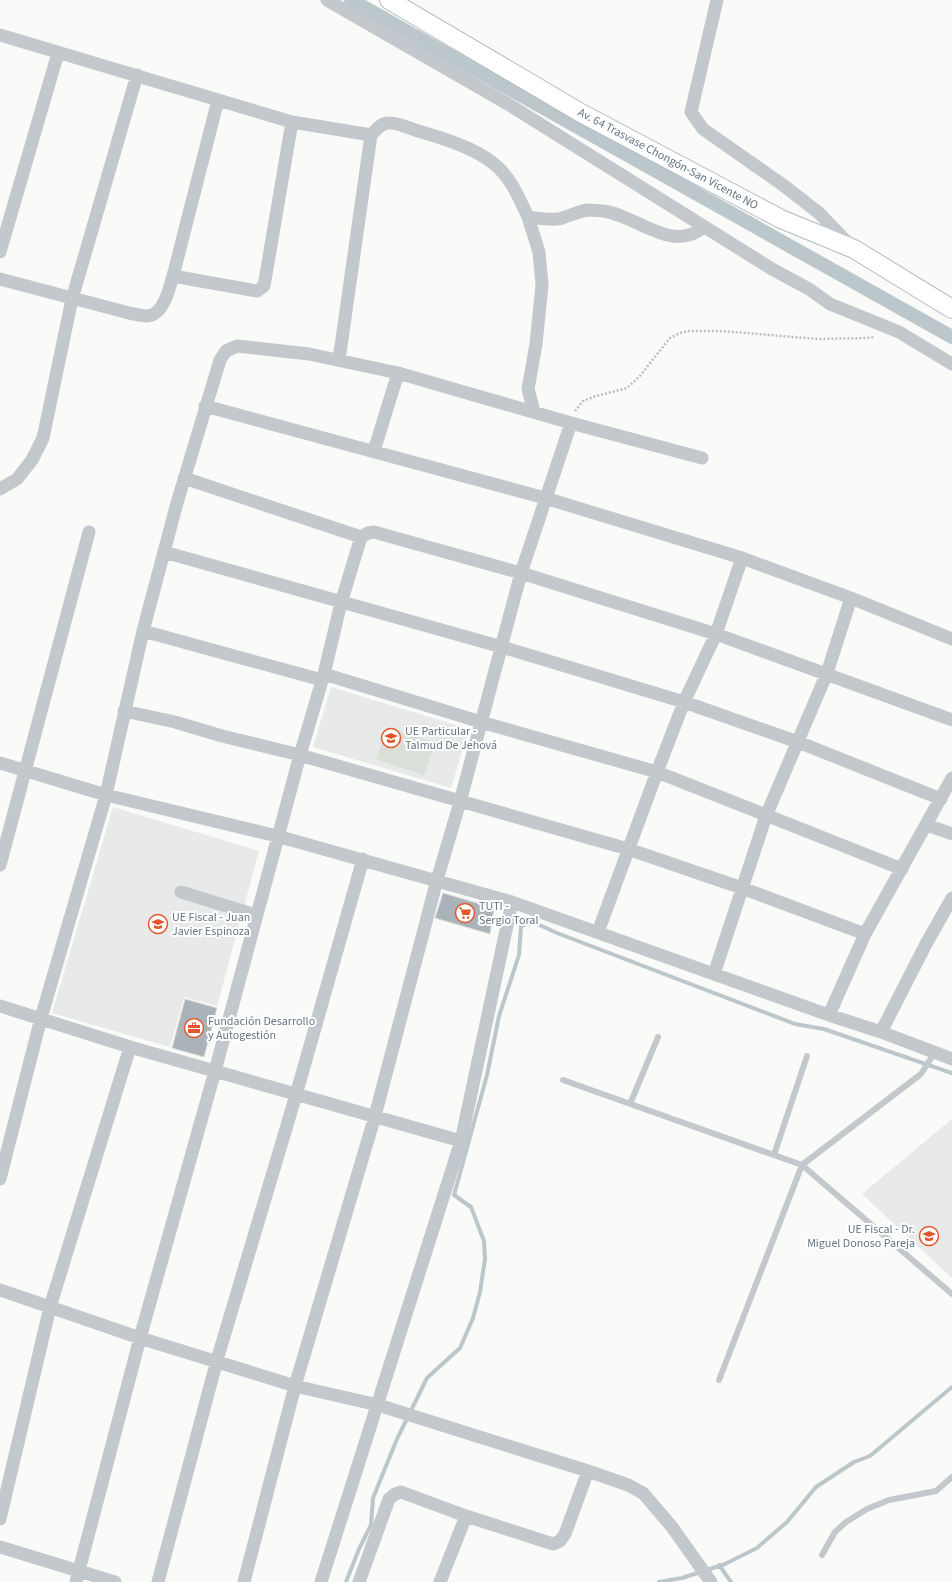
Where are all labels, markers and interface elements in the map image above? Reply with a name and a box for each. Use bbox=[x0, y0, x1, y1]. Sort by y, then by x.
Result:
street label: Av. 64 Trasvase Chongón-San Vicente NO bbox=[575, 104, 761, 214]
place label: UE Particular - Talmud De Jehová bbox=[405, 723, 497, 754]
school or university icon: UE Particular - Talmud De Jehová bbox=[380, 727, 402, 749]
place label: TUTI - Sergio Toral bbox=[479, 898, 538, 929]
supermarket icon: TUTI - Sergio Toral bbox=[454, 902, 476, 924]
place label: UE Fiscal - Juan Javier Espinoza bbox=[172, 909, 250, 940]
school or university icon: UE Fiscal - Juan Javier Espinoza bbox=[147, 913, 169, 935]
place label: Fundación Desarrollo y Autogestión bbox=[208, 1013, 315, 1044]
office icon: Fundación Desarrollo y Autogestión bbox=[183, 1017, 205, 1039]
place label: UE Fiscal - Dr. Miguel Donoso Pareja bbox=[807, 1221, 915, 1252]
school or university icon: UE Fiscal - Dr. Miguel Donoso Pareja bbox=[918, 1225, 940, 1247]

